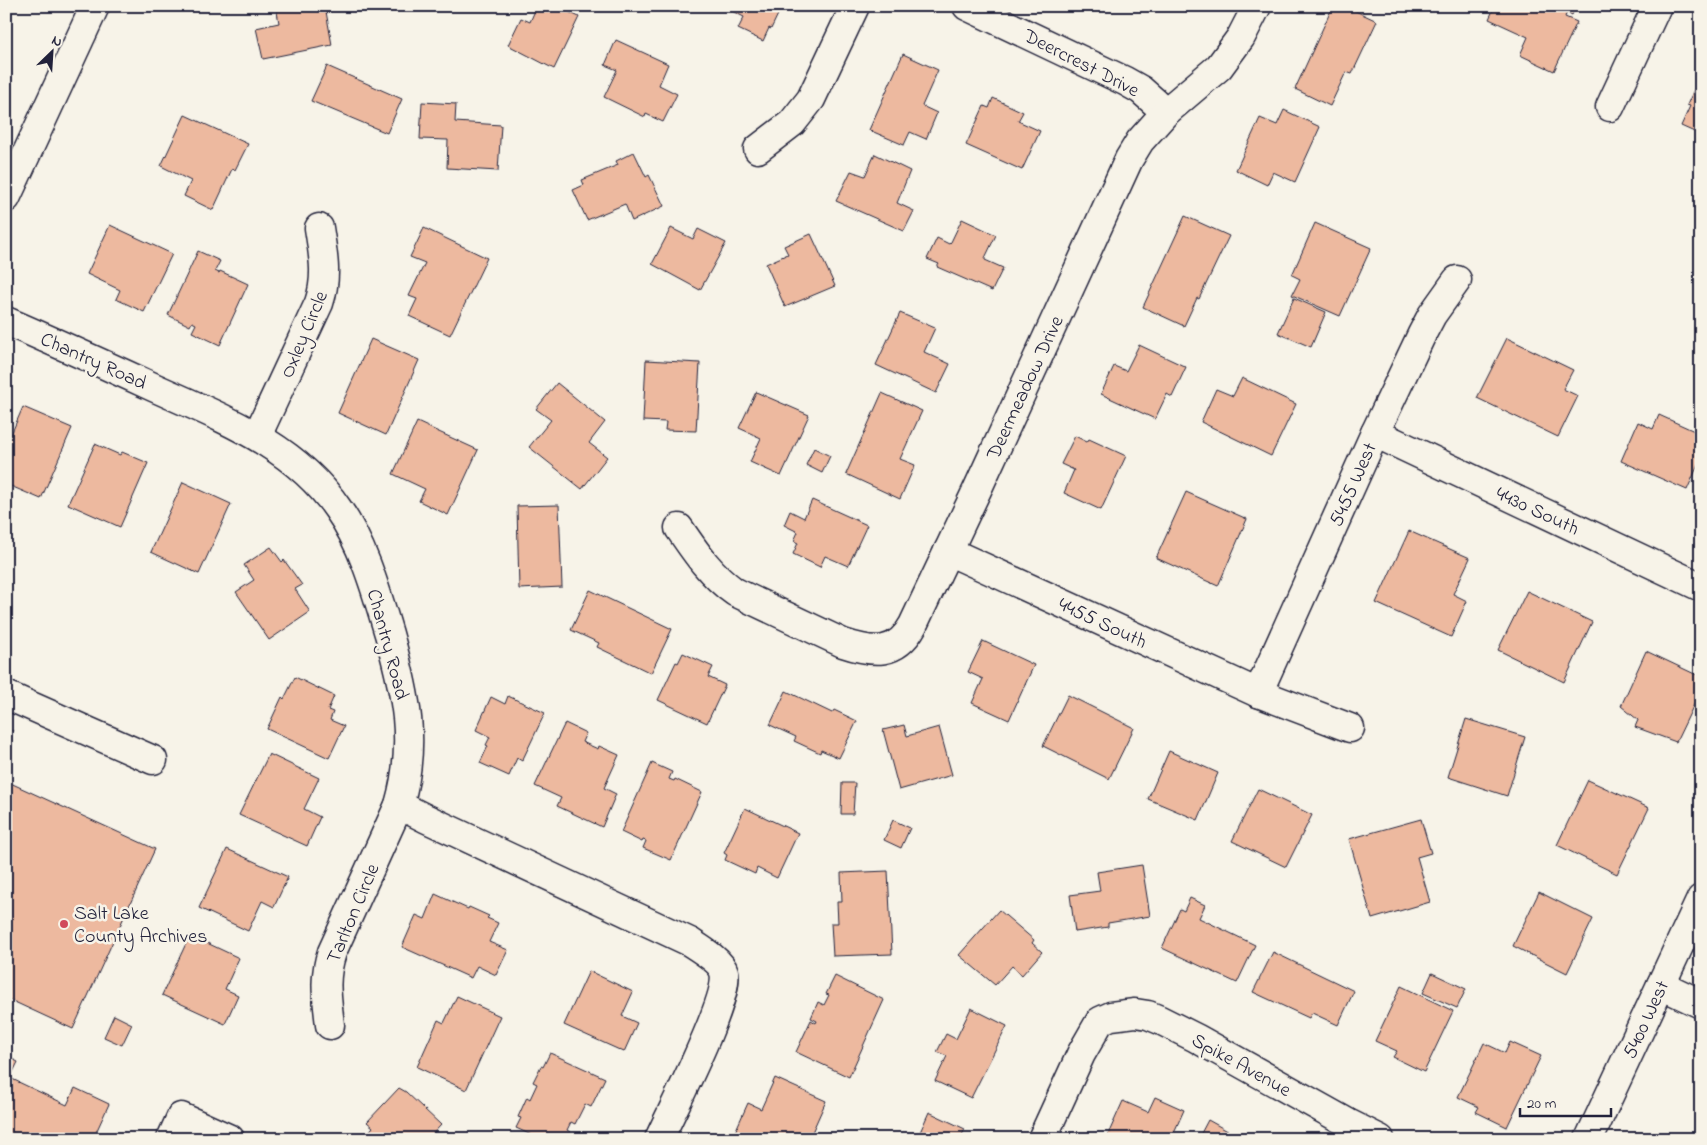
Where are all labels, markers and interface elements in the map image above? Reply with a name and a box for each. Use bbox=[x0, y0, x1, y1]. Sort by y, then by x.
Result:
street label: Deercrest Drive bbox=[1017, 22, 1144, 106]
north arrow bbox=[28, 28, 78, 78]
text: N bbox=[48, 30, 66, 53]
street label: Oxley Circle bbox=[274, 287, 337, 383]
street label: Deermeadow Drive bbox=[980, 311, 1072, 466]
street label: Chantry Road bbox=[35, 326, 151, 399]
street label: 5455 West bbox=[1323, 438, 1386, 532]
street label: 4430 South bbox=[1490, 480, 1584, 544]
street label: Chantry Road bbox=[358, 586, 415, 703]
street label: 4455 South bbox=[1053, 591, 1151, 658]
street label: Tarlton Circle bbox=[320, 860, 388, 968]
place label: Salt Lake County Archives bbox=[74, 900, 207, 952]
marker: Salt Lake County Archives bbox=[58, 918, 70, 930]
street label: 5400 West bbox=[1617, 976, 1678, 1064]
street label: Spike Avenue bbox=[1186, 1027, 1296, 1106]
scale bar bbox=[1520, 1085, 1611, 1117]
text: 20 m bbox=[1527, 1093, 1557, 1115]

